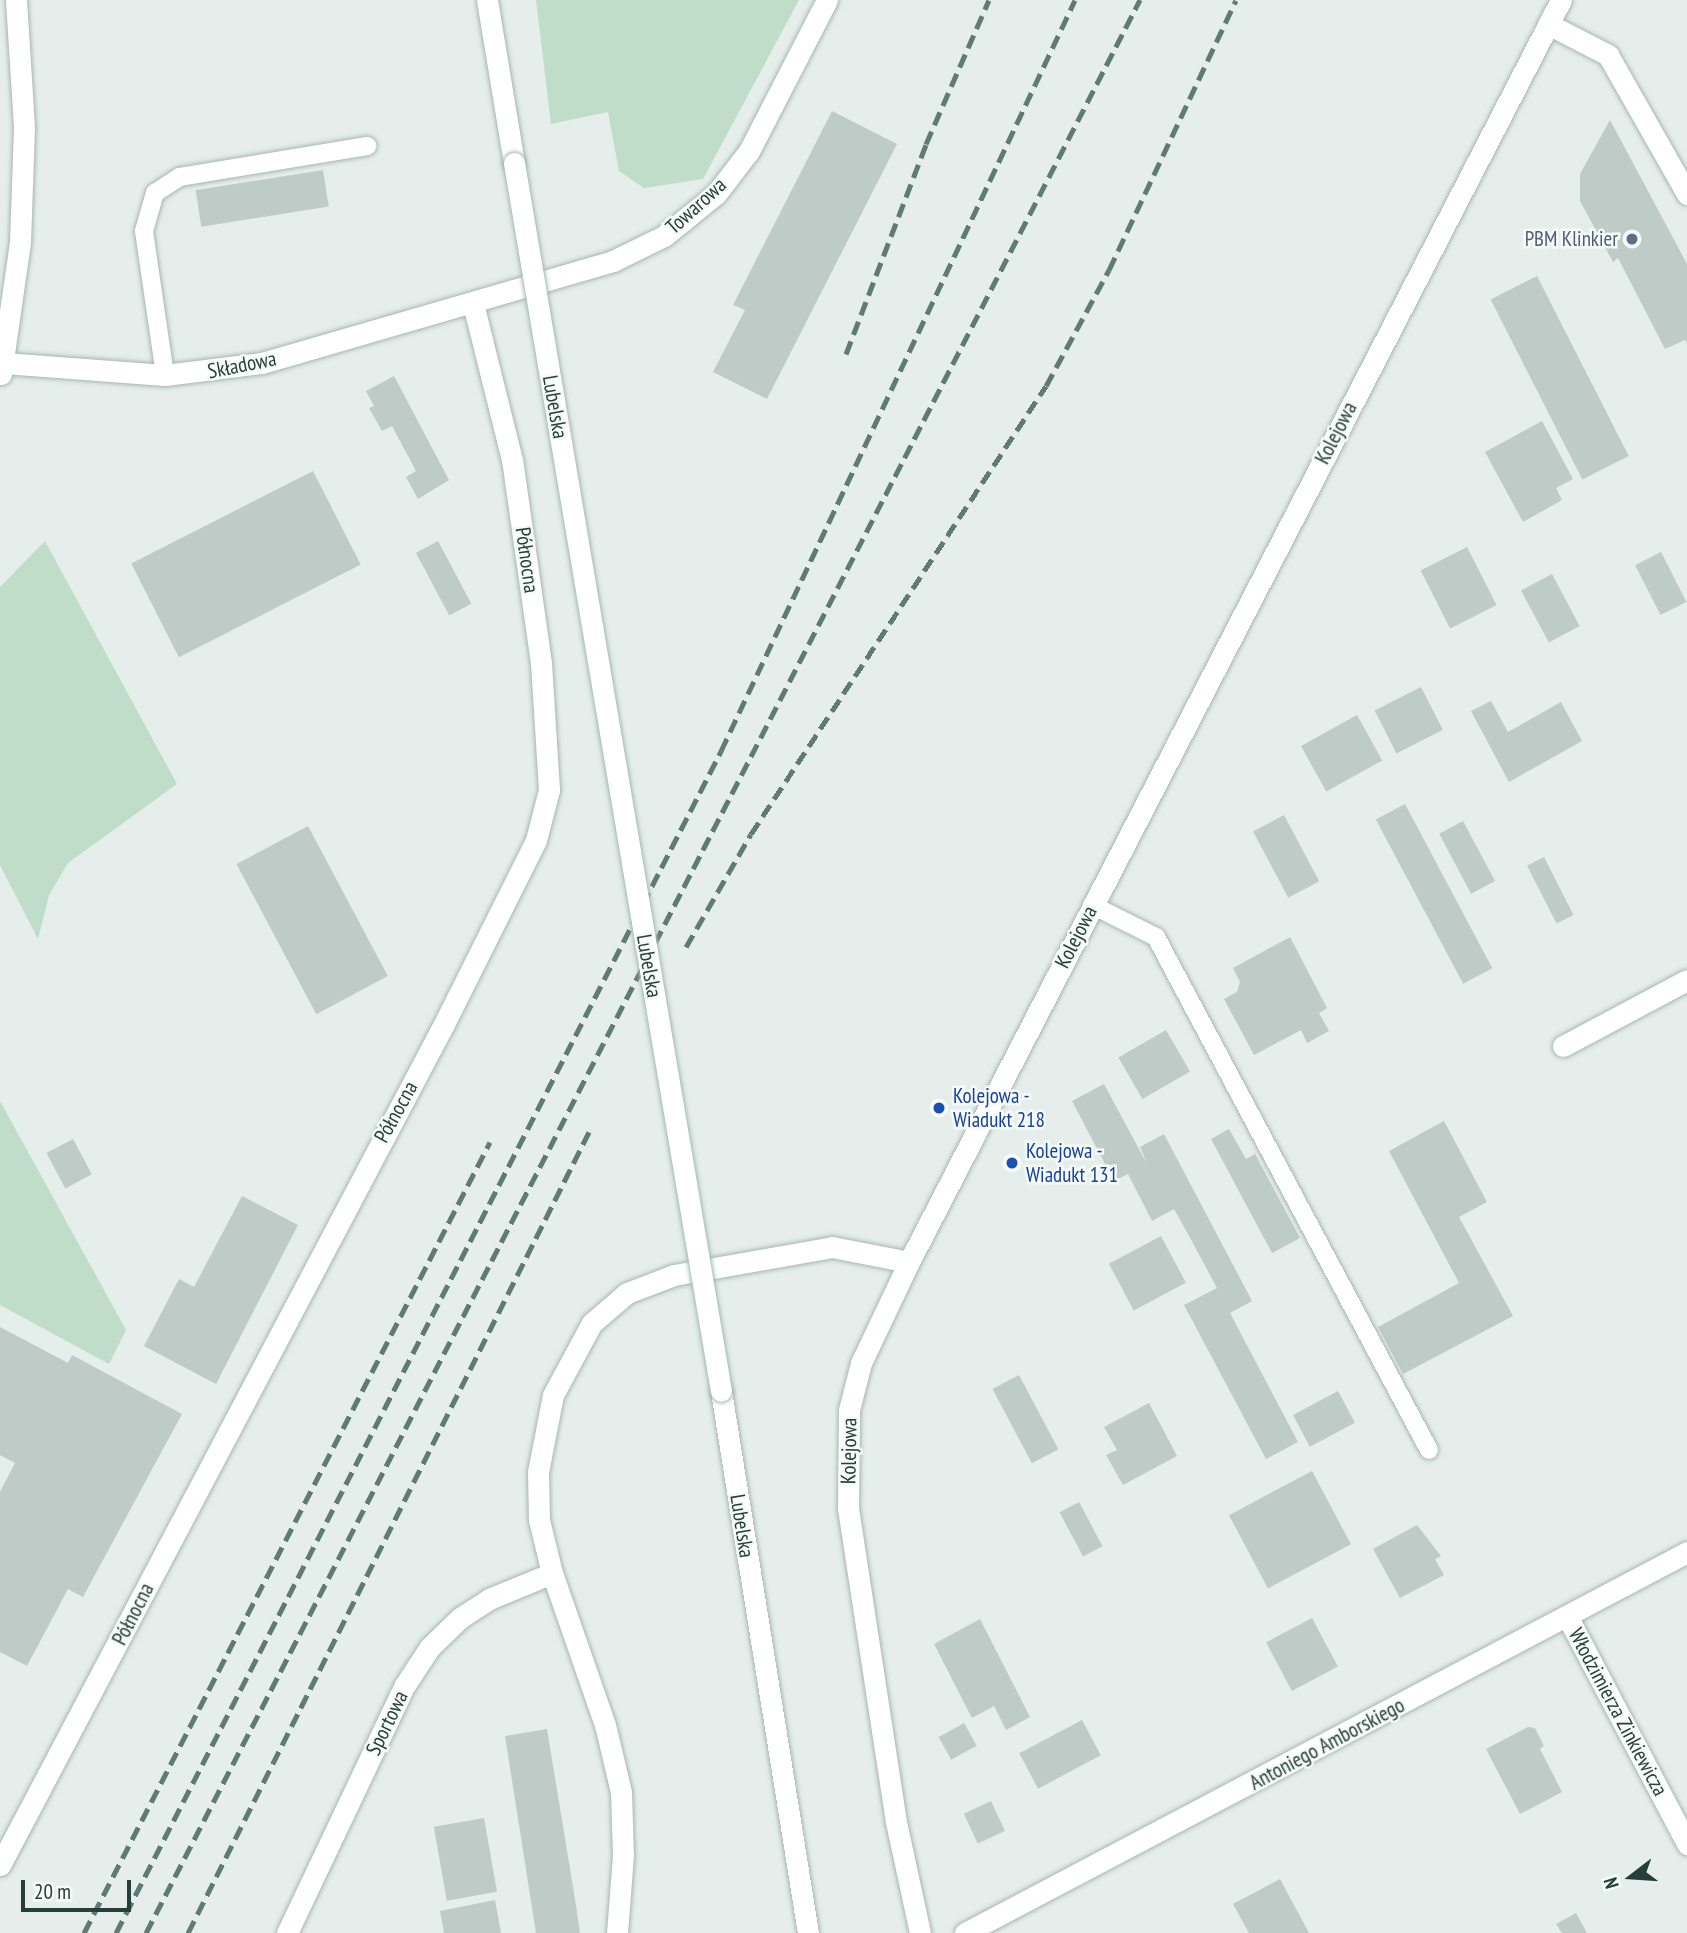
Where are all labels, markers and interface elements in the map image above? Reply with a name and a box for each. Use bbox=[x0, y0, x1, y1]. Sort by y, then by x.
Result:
street label: Towarowa bbox=[661, 172, 731, 240]
place label: PBM Klinkier bbox=[1525, 226, 1618, 252]
marker: PBM Klinkier bbox=[1624, 231, 1640, 247]
street label: Składowa bbox=[206, 346, 278, 384]
street label: Lubelska bbox=[537, 373, 573, 441]
street label: Kolejowa bbox=[1310, 398, 1362, 468]
street label: Północna bbox=[510, 525, 544, 595]
street label: Kolejowa bbox=[1050, 902, 1102, 972]
street label: Lubelska bbox=[631, 932, 667, 1000]
street label: Północna bbox=[369, 1077, 423, 1147]
place label: Kolejowa - Wiadukt 218 bbox=[953, 1083, 1045, 1133]
marker: Kolejowa - Wiadukt 218 bbox=[931, 1100, 947, 1116]
place label: Kolejowa - Wiadukt 131 bbox=[1026, 1138, 1118, 1188]
marker: Kolejowa - Wiadukt 131 bbox=[1004, 1155, 1020, 1171]
street label: Kolejowa bbox=[836, 1418, 862, 1484]
street label: Lubelska bbox=[725, 1492, 759, 1560]
street label: Północna bbox=[107, 1579, 159, 1649]
street label: Włodzimierza Zinkiewicza bbox=[1563, 1624, 1673, 1800]
street label: Sportowa bbox=[361, 1687, 413, 1759]
street label: Antoniego Amborskiego bbox=[1245, 1692, 1409, 1796]
north arrow bbox=[1596, 1842, 1666, 1912]
scale bar bbox=[24, 1867, 135, 1911]
text: N bbox=[1598, 1875, 1624, 1892]
text: 20 m bbox=[34, 1878, 71, 1905]

